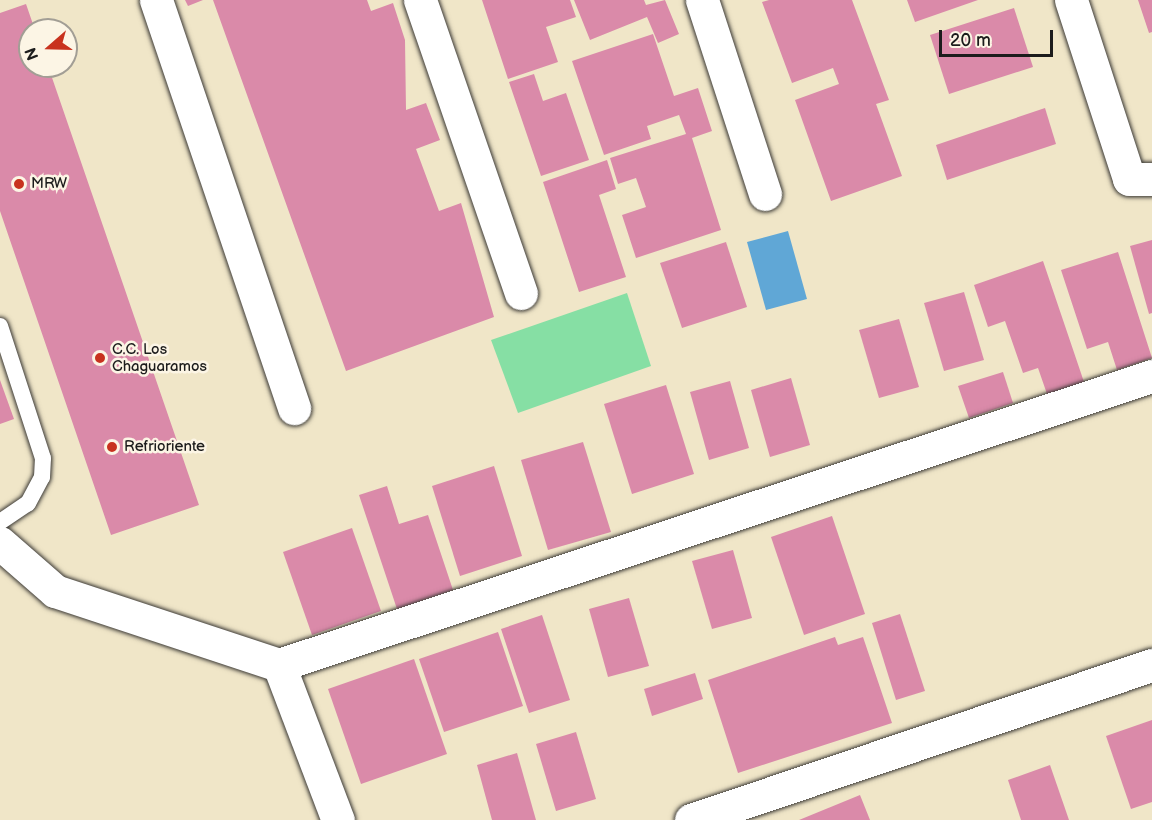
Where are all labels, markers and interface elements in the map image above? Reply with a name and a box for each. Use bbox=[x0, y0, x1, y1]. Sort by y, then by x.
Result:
north arrow bbox=[18, 18, 78, 78]
scale bar bbox=[942, 18, 1056, 56]
text: 20 m bbox=[950, 30, 991, 51]
text: N bbox=[22, 45, 43, 63]
place label: MRW bbox=[31, 175, 67, 193]
marker: MRW bbox=[12, 177, 26, 191]
place label: C.C. Los Chaguaramos bbox=[112, 340, 207, 375]
marker: C.C. Los Chaguaramos bbox=[93, 351, 107, 365]
place label: Refrioriente bbox=[124, 438, 205, 456]
marker: Refrioriente bbox=[105, 440, 119, 454]

